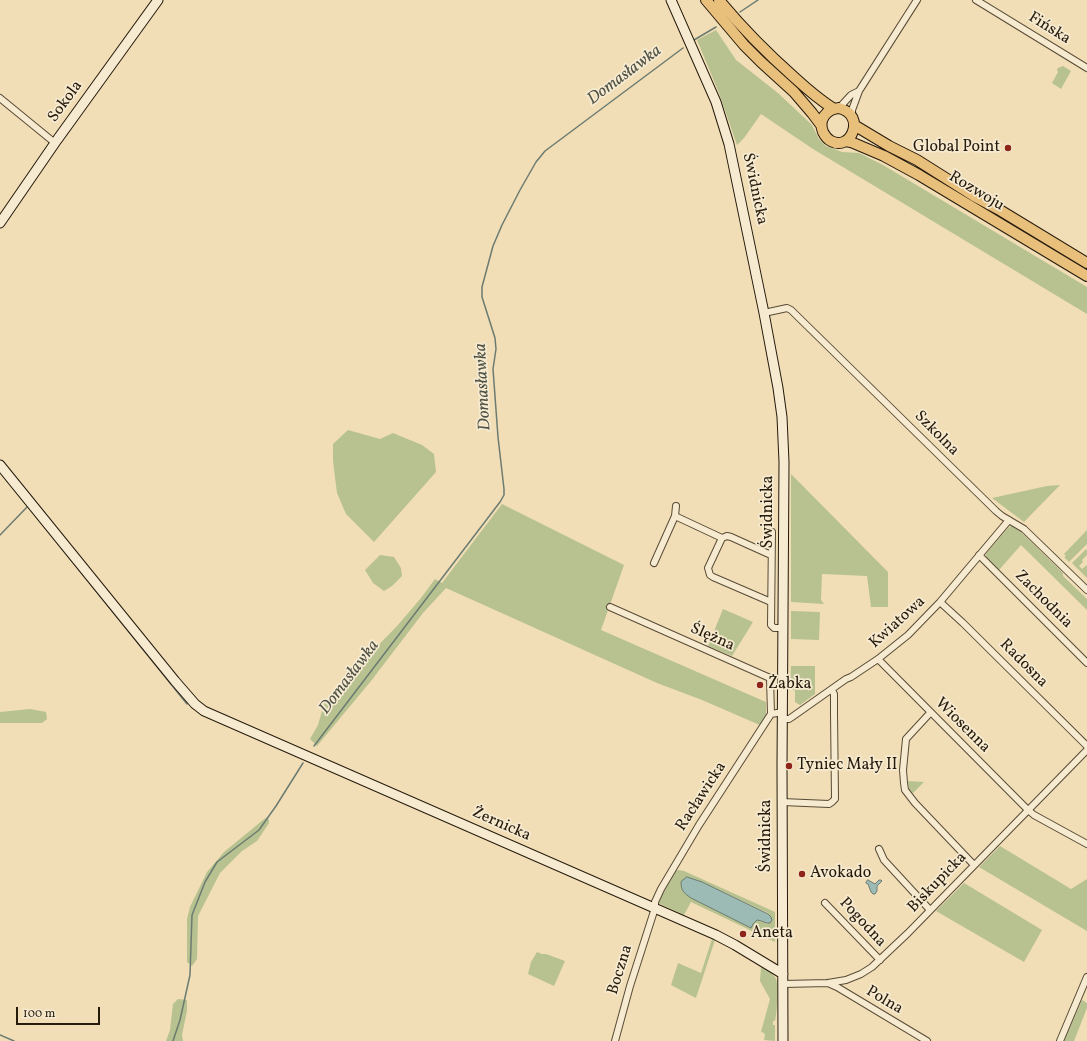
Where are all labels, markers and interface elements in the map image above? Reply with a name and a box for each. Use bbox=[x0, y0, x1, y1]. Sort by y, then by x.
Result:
street label: Fińska bbox=[1024, 9, 1074, 49]
water label: Domasławka bbox=[584, 41, 666, 111]
street label: Sokola bbox=[44, 77, 88, 127]
place label: Global Point bbox=[913, 138, 1000, 158]
marker: Global Point bbox=[1003, 143, 1013, 153]
street label: Świdnicka bbox=[737, 151, 771, 227]
street label: Rozwoju bbox=[945, 168, 1007, 216]
water label: Domasławka bbox=[472, 343, 496, 431]
street label: Szkolna bbox=[909, 407, 963, 461]
street label: Świdnicka bbox=[759, 476, 779, 548]
street label: Zachodnia bbox=[1010, 567, 1076, 633]
street label: Kwiatowa bbox=[866, 593, 930, 653]
street label: Ślężna bbox=[687, 620, 737, 656]
street label: Radosna bbox=[995, 636, 1051, 692]
water label: Domasławka bbox=[315, 637, 385, 719]
place label: Żabka bbox=[768, 675, 811, 695]
marker: Żabka bbox=[755, 680, 765, 690]
street label: Wiosenna bbox=[930, 694, 994, 758]
place label: Tyniec Mały II bbox=[797, 756, 897, 776]
street label: Racławicka bbox=[673, 759, 731, 835]
marker: Tyniec Mały II bbox=[784, 761, 794, 771]
street label: Świdnicka bbox=[757, 800, 777, 872]
street label: Żernicka bbox=[469, 804, 533, 846]
street label: Biskupicka bbox=[904, 849, 972, 917]
place label: Avokado bbox=[810, 864, 871, 884]
marker: Avokado bbox=[797, 869, 807, 879]
street label: Pogodna bbox=[834, 894, 890, 952]
place label: Aneta bbox=[751, 924, 793, 944]
marker: Aneta bbox=[738, 929, 748, 939]
street label: Boczna bbox=[604, 943, 638, 997]
street label: Polna bbox=[862, 983, 906, 1019]
scale bar bbox=[18, 999, 102, 1025]
text: 100 m bbox=[23, 1006, 55, 1022]

